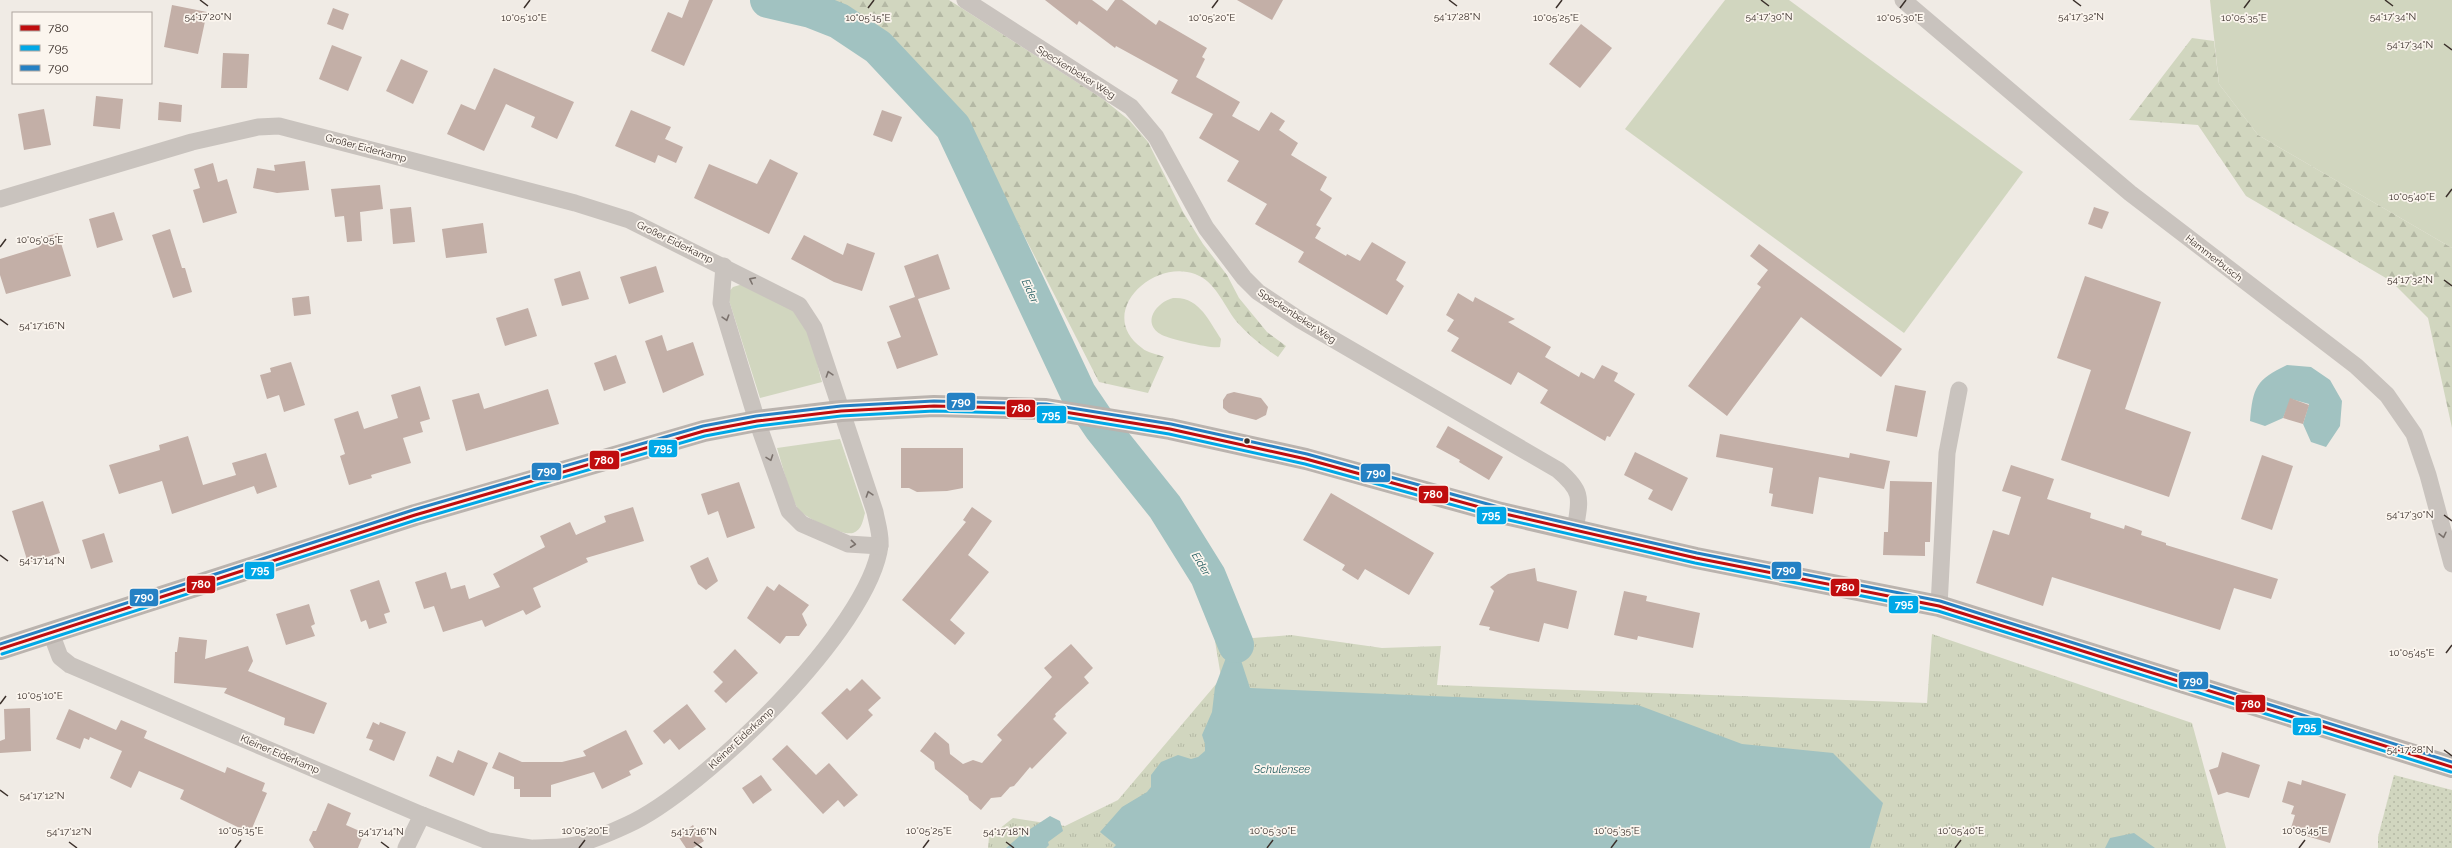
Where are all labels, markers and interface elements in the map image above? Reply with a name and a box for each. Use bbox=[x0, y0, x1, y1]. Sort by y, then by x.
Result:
text: 54°17'20"N bbox=[185, 11, 231, 22]
text: 54°17'28"N bbox=[1434, 11, 1480, 22]
text: 54°17'30"N bbox=[1746, 11, 1792, 22]
text: 54°17'32"N bbox=[2058, 11, 2104, 22]
text: 54°17'34"N bbox=[2370, 11, 2416, 22]
legend bbox=[12, 12, 152, 84]
text: 10°05'10"E bbox=[501, 12, 547, 23]
text: 10°05'15"E bbox=[846, 12, 890, 23]
text: 10°05'20"E bbox=[1189, 12, 1235, 23]
text: 10°05'25"E bbox=[1533, 12, 1579, 23]
text: 10°05'30"E bbox=[1877, 12, 1923, 23]
text: 10°05'35"E bbox=[2221, 12, 2267, 23]
text: 780 bbox=[48, 21, 69, 35]
text: 54°17'34"N bbox=[2387, 39, 2433, 50]
text: 795 bbox=[48, 41, 68, 55]
street label: Speckenbeker Weg bbox=[1035, 43, 1117, 101]
text: 790 bbox=[48, 61, 69, 75]
street label: Großer Eiderkamp bbox=[324, 132, 408, 164]
text: 10°05'40"E bbox=[2389, 191, 2435, 202]
street label: Großer Eiderkamp bbox=[635, 219, 715, 265]
street label: Hammerbusch bbox=[2184, 232, 2245, 284]
text: 10°05'05"E bbox=[17, 234, 63, 245]
text: 54°17'32"N bbox=[2387, 274, 2433, 285]
one-way arrow bbox=[748, 277, 756, 285]
water label: Eider bbox=[1019, 277, 1042, 306]
street label: Speckenbeker Weg bbox=[1256, 287, 1338, 345]
one-way arrow bbox=[721, 315, 730, 322]
text: 54°17'16"N bbox=[19, 320, 65, 331]
one-way arrow bbox=[825, 370, 834, 377]
line badge: 790 bbox=[946, 392, 976, 411]
text: 790 bbox=[951, 396, 971, 409]
line badge: 780 bbox=[1006, 399, 1036, 418]
text: 780 bbox=[1011, 402, 1031, 415]
line badge: 795 bbox=[1036, 405, 1067, 424]
text: 795 bbox=[1042, 409, 1060, 422]
unlabelled marker bbox=[1242, 436, 1252, 446]
line badge: 795 bbox=[648, 439, 678, 458]
text: 795 bbox=[654, 442, 672, 455]
line badge: 780 bbox=[589, 450, 620, 470]
text: 780 bbox=[594, 454, 614, 467]
one-way arrow bbox=[765, 454, 774, 461]
line badge: 790 bbox=[531, 462, 562, 481]
line badge: 790 bbox=[1360, 463, 1391, 483]
text: 790 bbox=[537, 465, 557, 478]
text: 790 bbox=[1366, 467, 1386, 480]
line badge: 780 bbox=[1418, 485, 1449, 504]
text: 780 bbox=[1423, 488, 1443, 501]
one-way arrow bbox=[865, 491, 874, 498]
line badge: 795 bbox=[1476, 506, 1507, 525]
text: 795 bbox=[1482, 509, 1500, 522]
text: 54°17'30"N bbox=[2387, 509, 2433, 520]
one-way arrow bbox=[2439, 532, 2447, 539]
one-way arrow bbox=[850, 539, 856, 548]
water label: Eider bbox=[1189, 550, 1214, 579]
text: 54°17'14"N bbox=[19, 555, 65, 566]
line badge: 795 bbox=[244, 561, 275, 580]
line badge: 790 bbox=[1771, 561, 1802, 580]
text: 795 bbox=[251, 564, 269, 577]
text: 790 bbox=[1776, 564, 1796, 577]
line badge: 780 bbox=[186, 575, 216, 594]
text: 780 bbox=[191, 578, 211, 591]
line badge: 780 bbox=[1830, 578, 1860, 597]
text: 780 bbox=[1835, 581, 1855, 594]
line badge: 790 bbox=[129, 588, 159, 607]
text: 790 bbox=[134, 591, 154, 604]
line badge: 795 bbox=[1888, 595, 1919, 614]
text: 795 bbox=[1895, 598, 1913, 611]
text: 10°05'45"E bbox=[2389, 647, 2435, 658]
line badge: 790 bbox=[2178, 671, 2209, 690]
text: 790 bbox=[2183, 675, 2203, 688]
text: 10°05'10"E bbox=[17, 690, 63, 701]
line badge: 780 bbox=[2235, 694, 2266, 713]
text: 780 bbox=[2241, 698, 2261, 711]
street label: Kleiner Eiderkamp bbox=[706, 705, 776, 771]
line badge: 795 bbox=[2292, 717, 2322, 736]
text: 795 bbox=[2298, 721, 2316, 734]
street label: Kleiner Eiderkamp bbox=[239, 732, 321, 776]
text: 54°17'28"N bbox=[2387, 744, 2433, 755]
water label: Schulensee bbox=[1253, 763, 1310, 776]
text: 54°17'12"N bbox=[19, 790, 65, 801]
text: 10°05'15"E bbox=[219, 825, 263, 836]
text: 10°05'20"E bbox=[562, 825, 608, 836]
text: 10°05'25"E bbox=[906, 825, 952, 836]
text: 10°05'30"E bbox=[1250, 825, 1296, 836]
text: 10°05'35"E bbox=[1594, 825, 1640, 836]
text: 10°05'40"E bbox=[1938, 825, 1984, 836]
text: 10°05'45"E bbox=[2282, 825, 2328, 836]
text: 54°17'12"N bbox=[46, 826, 92, 837]
text: 54°17'14"N bbox=[358, 826, 404, 837]
text: 54°17'16"N bbox=[671, 826, 717, 837]
text: 54°17'18"N bbox=[983, 826, 1029, 837]

